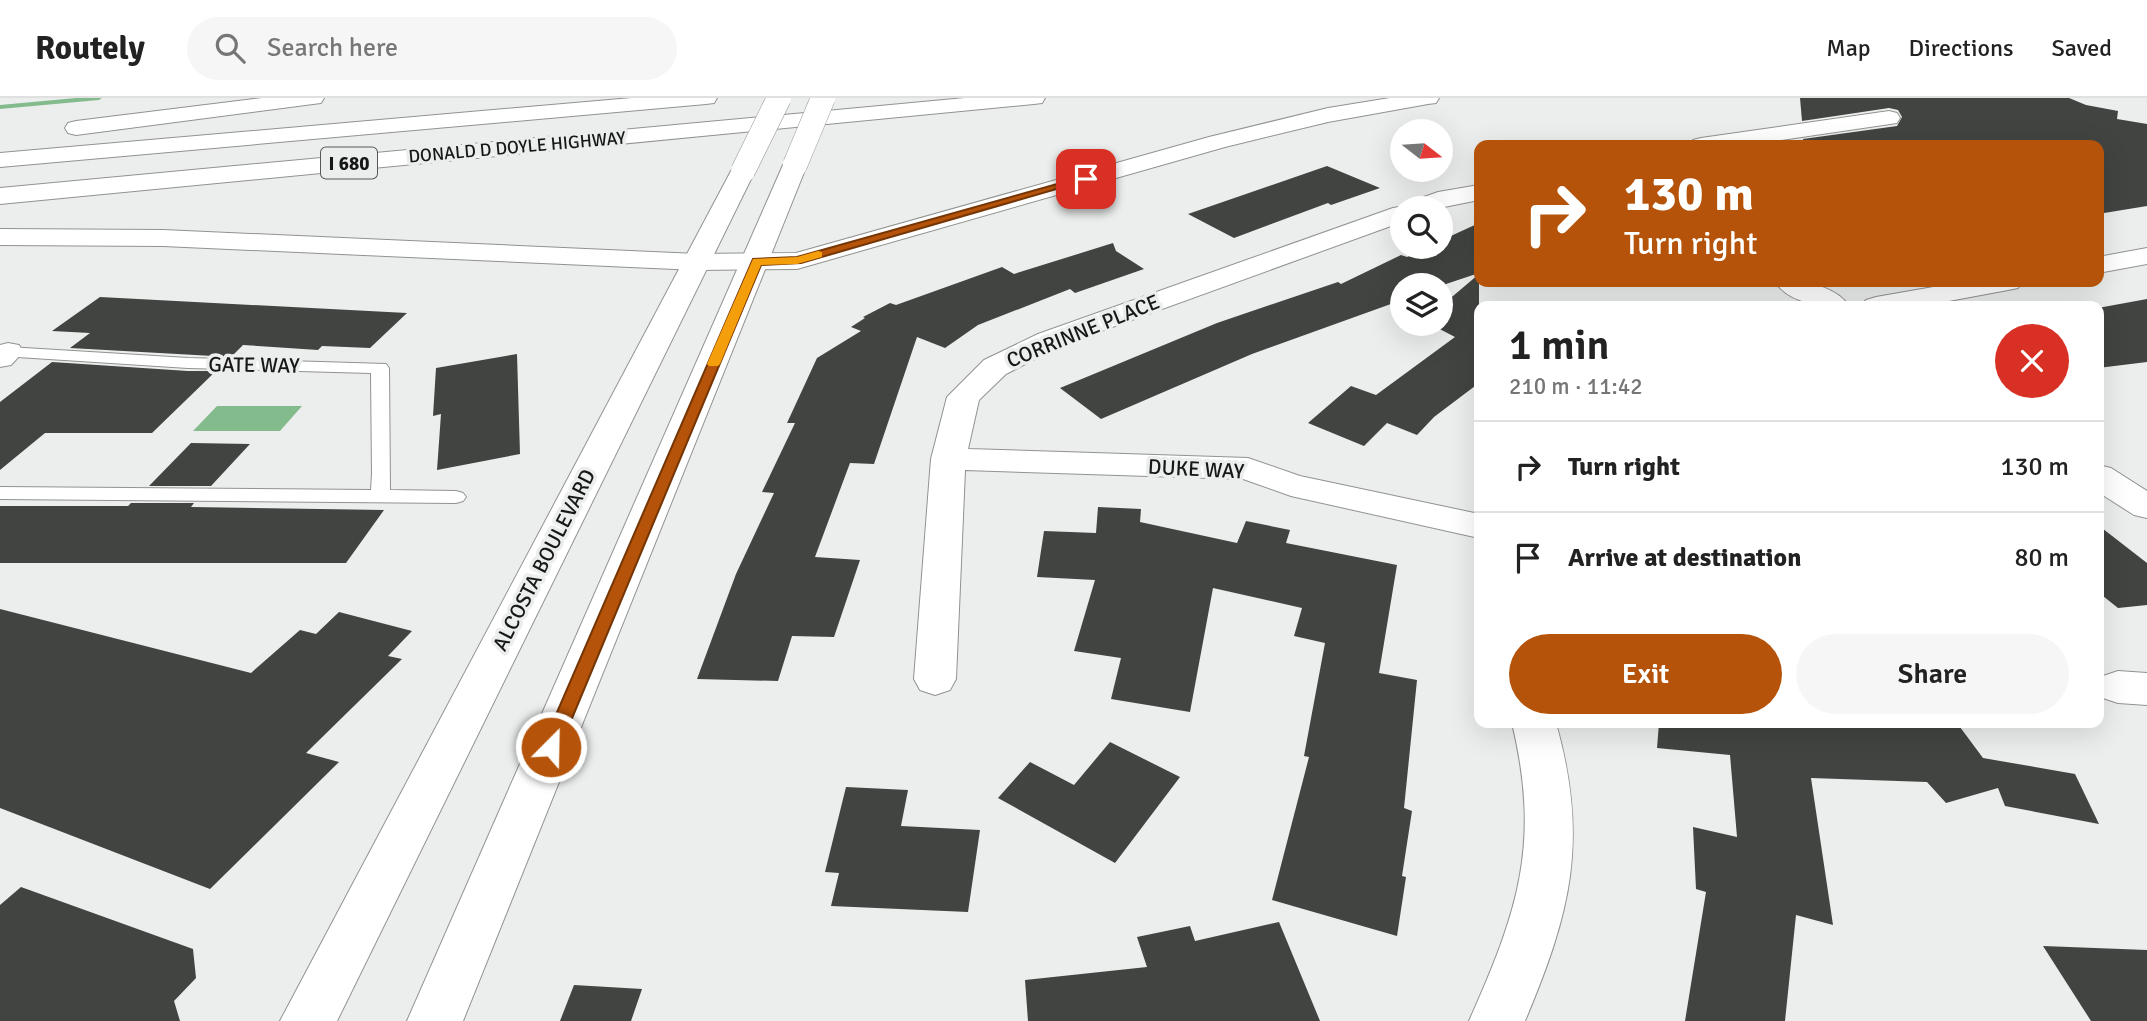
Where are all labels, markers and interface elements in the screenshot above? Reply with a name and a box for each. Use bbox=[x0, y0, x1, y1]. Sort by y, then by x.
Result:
search box bbox=[187, 17, 677, 80]
text: Routely bbox=[35, 28, 145, 69]
icon: search bbox=[211, 29, 249, 67]
text: Search here bbox=[267, 32, 398, 64]
text: Map bbox=[1826, 33, 1871, 63]
text: Directions bbox=[1909, 33, 2014, 63]
text: Saved bbox=[2052, 33, 2112, 63]
north arrow bbox=[1390, 119, 1452, 182]
map controls bbox=[1390, 119, 1453, 336]
street label: DONALD D DOYLE HIGHWAY bbox=[408, 127, 626, 167]
road number: I 680 bbox=[321, 148, 377, 178]
pin bbox=[1056, 149, 1116, 209]
icon: arrive bbox=[1067, 160, 1105, 198]
text: 130 m bbox=[1624, 164, 1754, 224]
icon: right bbox=[1509, 168, 1600, 259]
button: search bbox=[1390, 196, 1453, 259]
text: Turn right bbox=[1624, 224, 1757, 263]
button: layers bbox=[1390, 273, 1453, 336]
street label: CORRINNE PLACE bbox=[1003, 288, 1163, 374]
text: 1 min bbox=[1509, 320, 1610, 371]
button: close bbox=[1995, 324, 2069, 398]
street label: GATE WAY bbox=[208, 351, 300, 379]
text: 210 m · 11:42 bbox=[1509, 372, 1643, 401]
icon: right bbox=[1509, 448, 1547, 486]
text: Turn right bbox=[1568, 451, 1680, 483]
text: 130 m bbox=[2000, 451, 2069, 483]
street label: DUKE WAY bbox=[1147, 453, 1245, 485]
street label: ALCOSTA BOULEVARD bbox=[487, 465, 601, 655]
icon: arrive bbox=[1509, 539, 1547, 577]
text: Arrive at destination bbox=[1568, 542, 1801, 574]
text: 80 m bbox=[2014, 542, 2069, 574]
button: Exit bbox=[1509, 634, 1782, 714]
button: Share bbox=[1796, 634, 2069, 714]
position arrow bbox=[514, 710, 588, 784]

